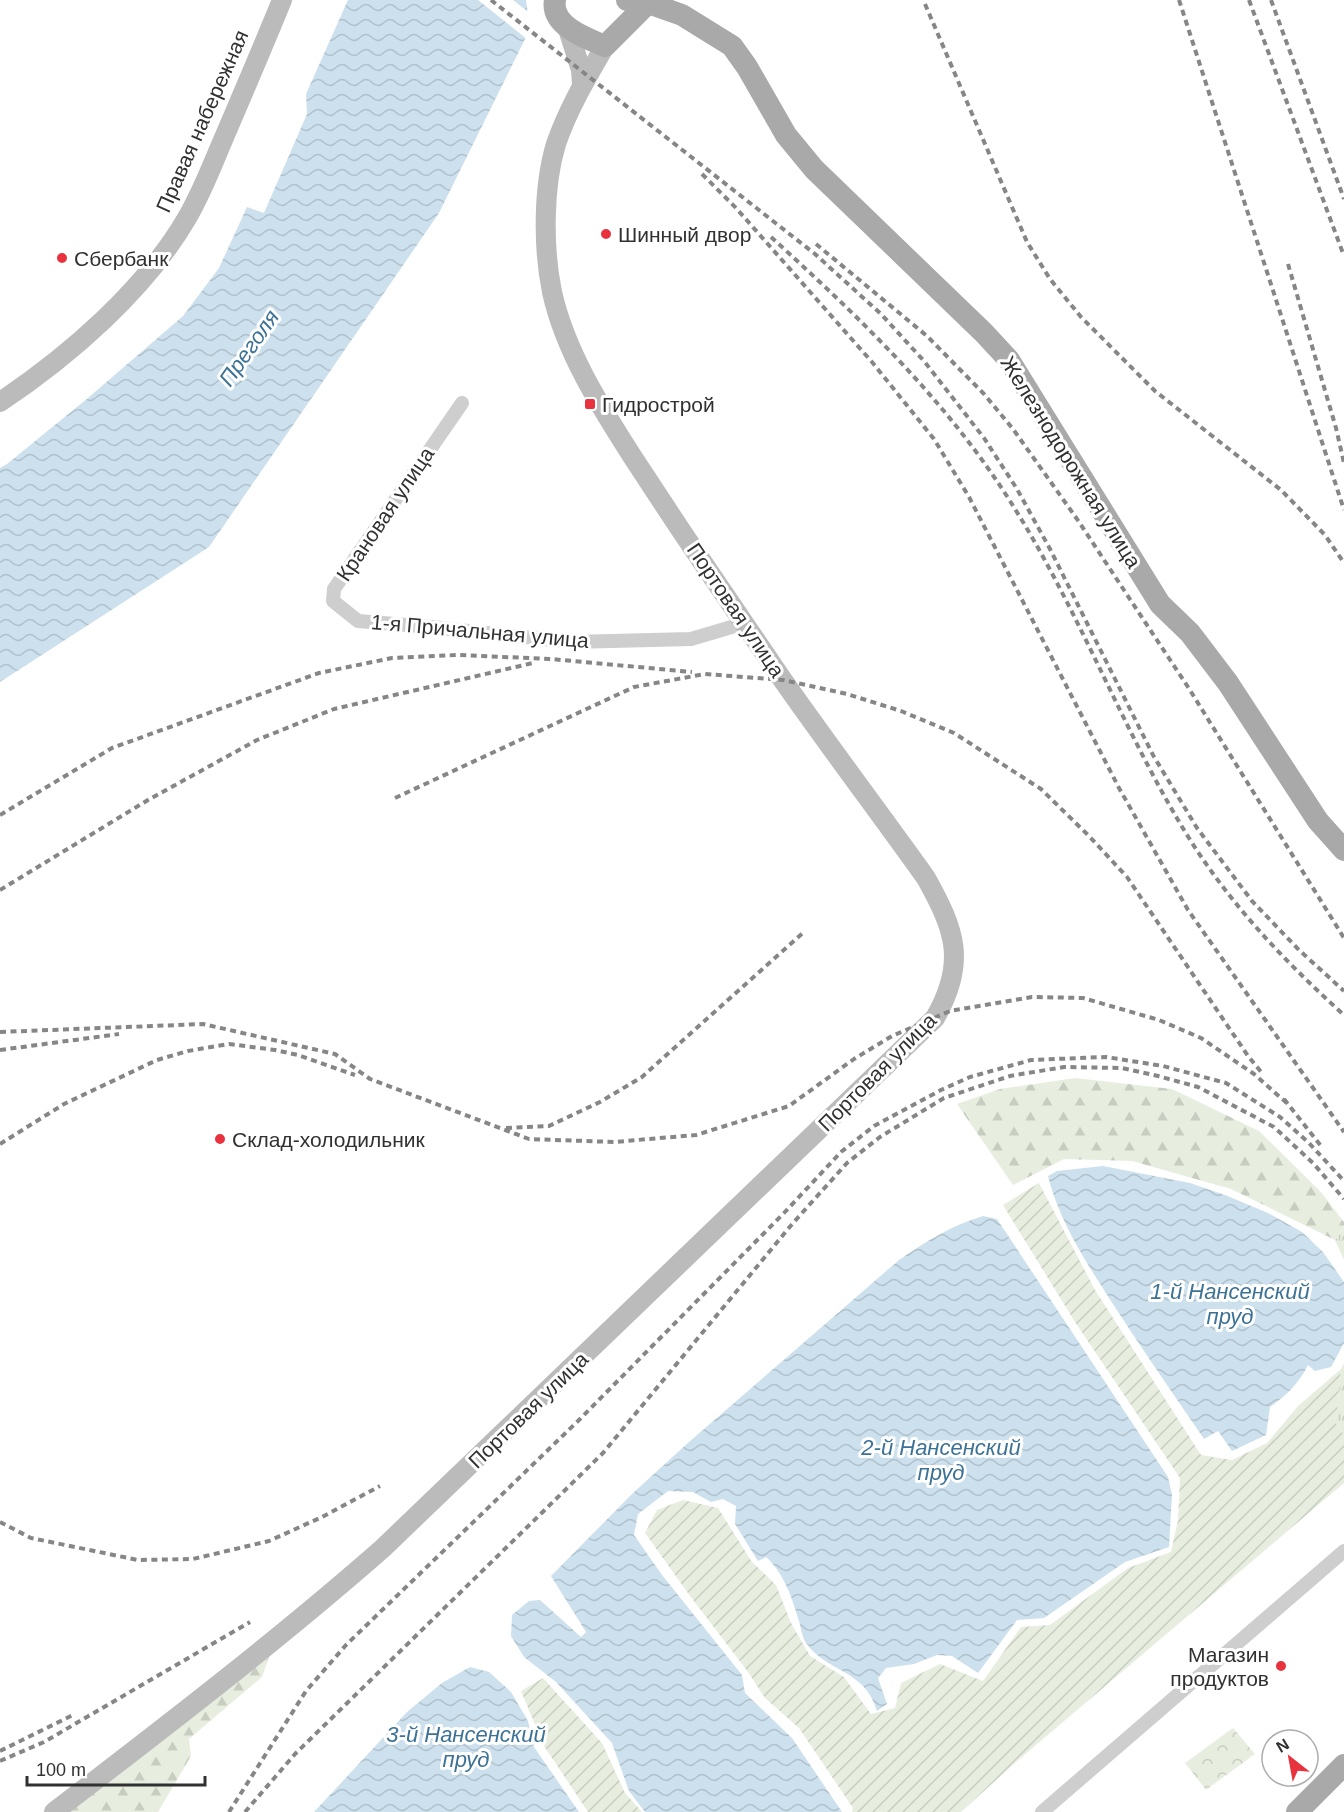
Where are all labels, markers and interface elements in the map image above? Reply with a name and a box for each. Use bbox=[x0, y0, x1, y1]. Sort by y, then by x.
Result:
street label: Правая набережная bbox=[151, 26, 253, 216]
place label: Шинный двор bbox=[618, 223, 751, 246]
marker: Шинный двор bbox=[599, 227, 613, 241]
place label: Сбербанк bbox=[74, 247, 169, 270]
marker: Сбербанк bbox=[55, 251, 69, 265]
water label: Преголя bbox=[214, 305, 284, 391]
street label: Железнодорожная улица bbox=[996, 352, 1146, 572]
place label: Гидрострой bbox=[602, 393, 715, 416]
marker: Гидрострой bbox=[583, 397, 597, 411]
street label: Крановая улица bbox=[332, 442, 438, 585]
street label: Портовая улица bbox=[683, 539, 789, 682]
street label: 1-я Причальная улица bbox=[370, 610, 590, 652]
street label: Портовая улица bbox=[814, 1008, 941, 1135]
place label: Склад-холодильник bbox=[232, 1128, 425, 1151]
marker: Склад-холодильник bbox=[213, 1132, 227, 1146]
water label: 1-й Нансенский пруд bbox=[1150, 1279, 1310, 1329]
street label: Портовая улица bbox=[464, 1347, 593, 1473]
water label: 2-й Нансенский пруд bbox=[860, 1435, 1021, 1485]
place label: Магазин продуктов bbox=[1170, 1643, 1269, 1690]
marker: Магазин продуктов bbox=[1274, 1659, 1288, 1673]
water label: 3-й Нансенский пруд bbox=[386, 1722, 546, 1772]
north arrow bbox=[1260, 1728, 1320, 1788]
text: N bbox=[1273, 1735, 1292, 1756]
scale bar bbox=[27, 1749, 206, 1787]
text: 100 m bbox=[36, 1760, 86, 1780]

